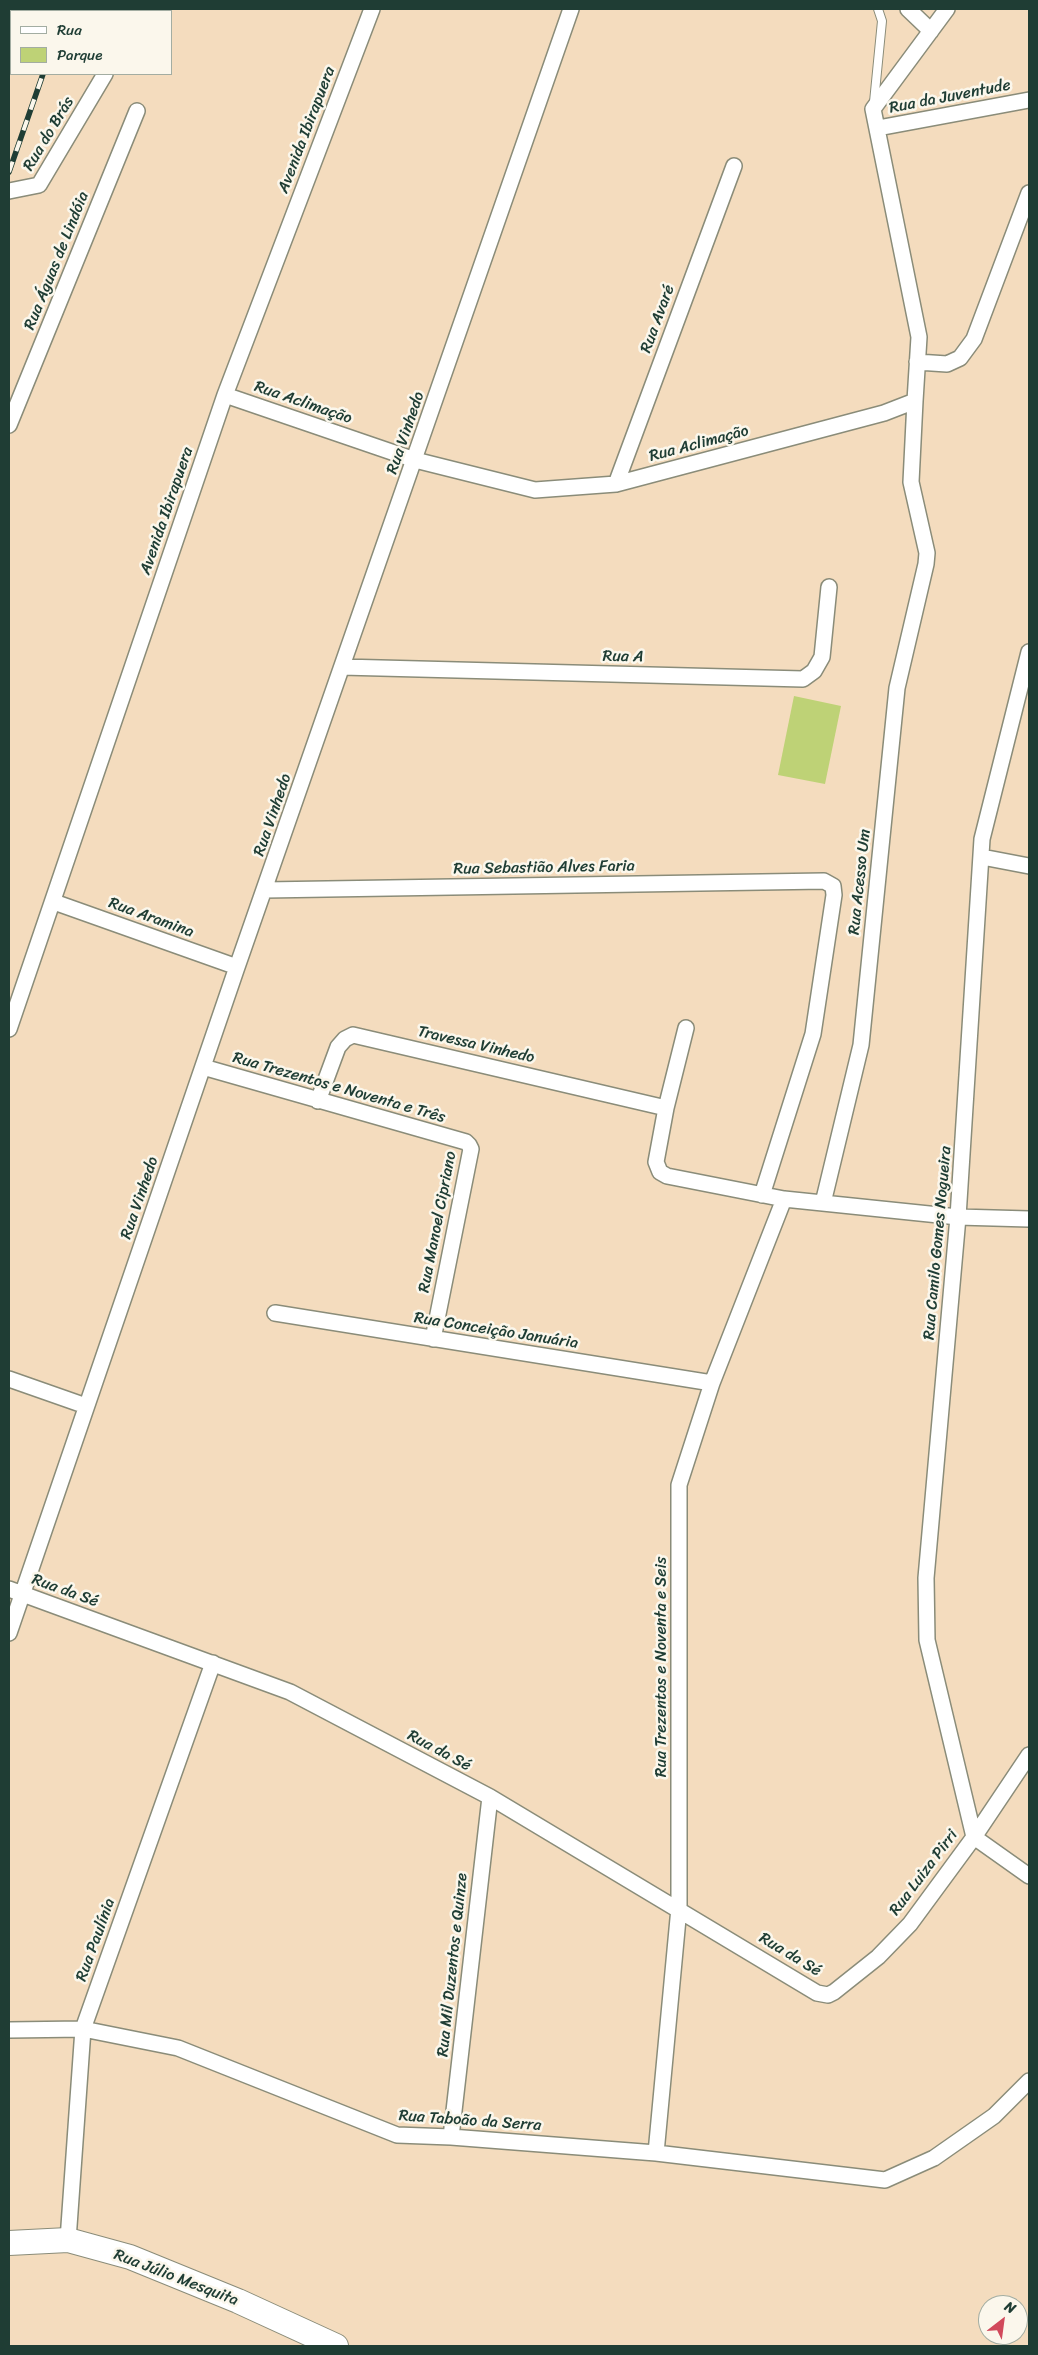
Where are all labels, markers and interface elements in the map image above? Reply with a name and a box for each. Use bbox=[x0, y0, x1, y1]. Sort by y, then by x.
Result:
legend bbox=[10, 10, 172, 75]
text: Rua bbox=[57, 17, 82, 43]
text: Parque bbox=[57, 42, 102, 68]
street label: Avenida Ibirapuera bbox=[274, 64, 340, 196]
street label: Rua da Juventude bbox=[888, 76, 1012, 118]
street label: Rua do Brás bbox=[19, 93, 79, 175]
street label: Rua Águas de Lindóia bbox=[20, 189, 94, 333]
street label: Rua Avaré bbox=[637, 282, 679, 356]
street label: Rua Aclimação bbox=[252, 377, 354, 429]
street label: Rua Vinhedo bbox=[383, 389, 429, 477]
street label: Rua Aclimação bbox=[647, 422, 751, 466]
street label: Avenida Ibirapuera bbox=[136, 445, 198, 577]
street label: Rua A bbox=[602, 647, 644, 667]
street label: Rua Vinhedo bbox=[250, 771, 296, 859]
street label: Rua Acesso Um bbox=[845, 828, 875, 936]
street label: Rua Sebastião Alves Faria bbox=[453, 857, 635, 879]
street label: Rua Aramina bbox=[106, 894, 196, 942]
street label: Travessa Vinhedo bbox=[416, 1022, 536, 1068]
street label: Rua Trezentos e Noventa e Três bbox=[231, 1048, 447, 1128]
street label: Rua Camilo Gomes Nogueira bbox=[920, 1145, 956, 1341]
street label: Rua Manoel Cipriano bbox=[415, 1150, 461, 1294]
street label: Rua Vinhedo bbox=[117, 1154, 163, 1242]
street label: Rua Conceição Januária bbox=[413, 1309, 579, 1353]
street label: Rua Trezentos e Noventa e Seis bbox=[652, 1557, 672, 1777]
street label: Rua da Sé bbox=[29, 1570, 101, 1612]
street label: Rua da Sé bbox=[404, 1726, 474, 1776]
street label: Rua Luiza Pirri bbox=[886, 1826, 962, 1920]
street label: Rua Mil Duzentos e Quinze bbox=[434, 1872, 472, 2058]
street label: Rua Paulínia bbox=[72, 1896, 120, 1984]
street label: Rua da Sé bbox=[755, 1929, 825, 1981]
street label: Rua Taboão da Serra bbox=[398, 2106, 542, 2136]
street label: Rua Júlio Mesquita bbox=[111, 2245, 241, 2311]
text: N bbox=[1000, 2294, 1021, 2321]
north arrow bbox=[978, 2295, 1028, 2345]

